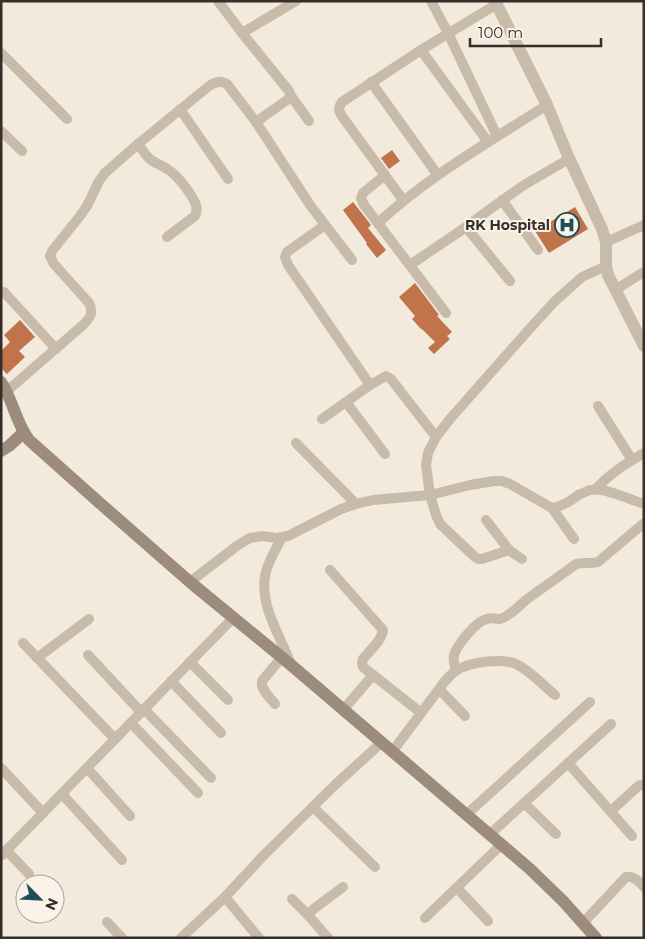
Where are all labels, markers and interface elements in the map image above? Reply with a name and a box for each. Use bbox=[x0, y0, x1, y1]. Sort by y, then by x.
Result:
scale bar bbox=[470, 15, 601, 47]
text: 100 m bbox=[478, 23, 523, 42]
hospital icon: RK Hospital bbox=[554, 212, 580, 238]
place label: RK Hospital bbox=[465, 216, 550, 234]
north arrow bbox=[15, 874, 65, 924]
text: N bbox=[41, 895, 62, 913]

